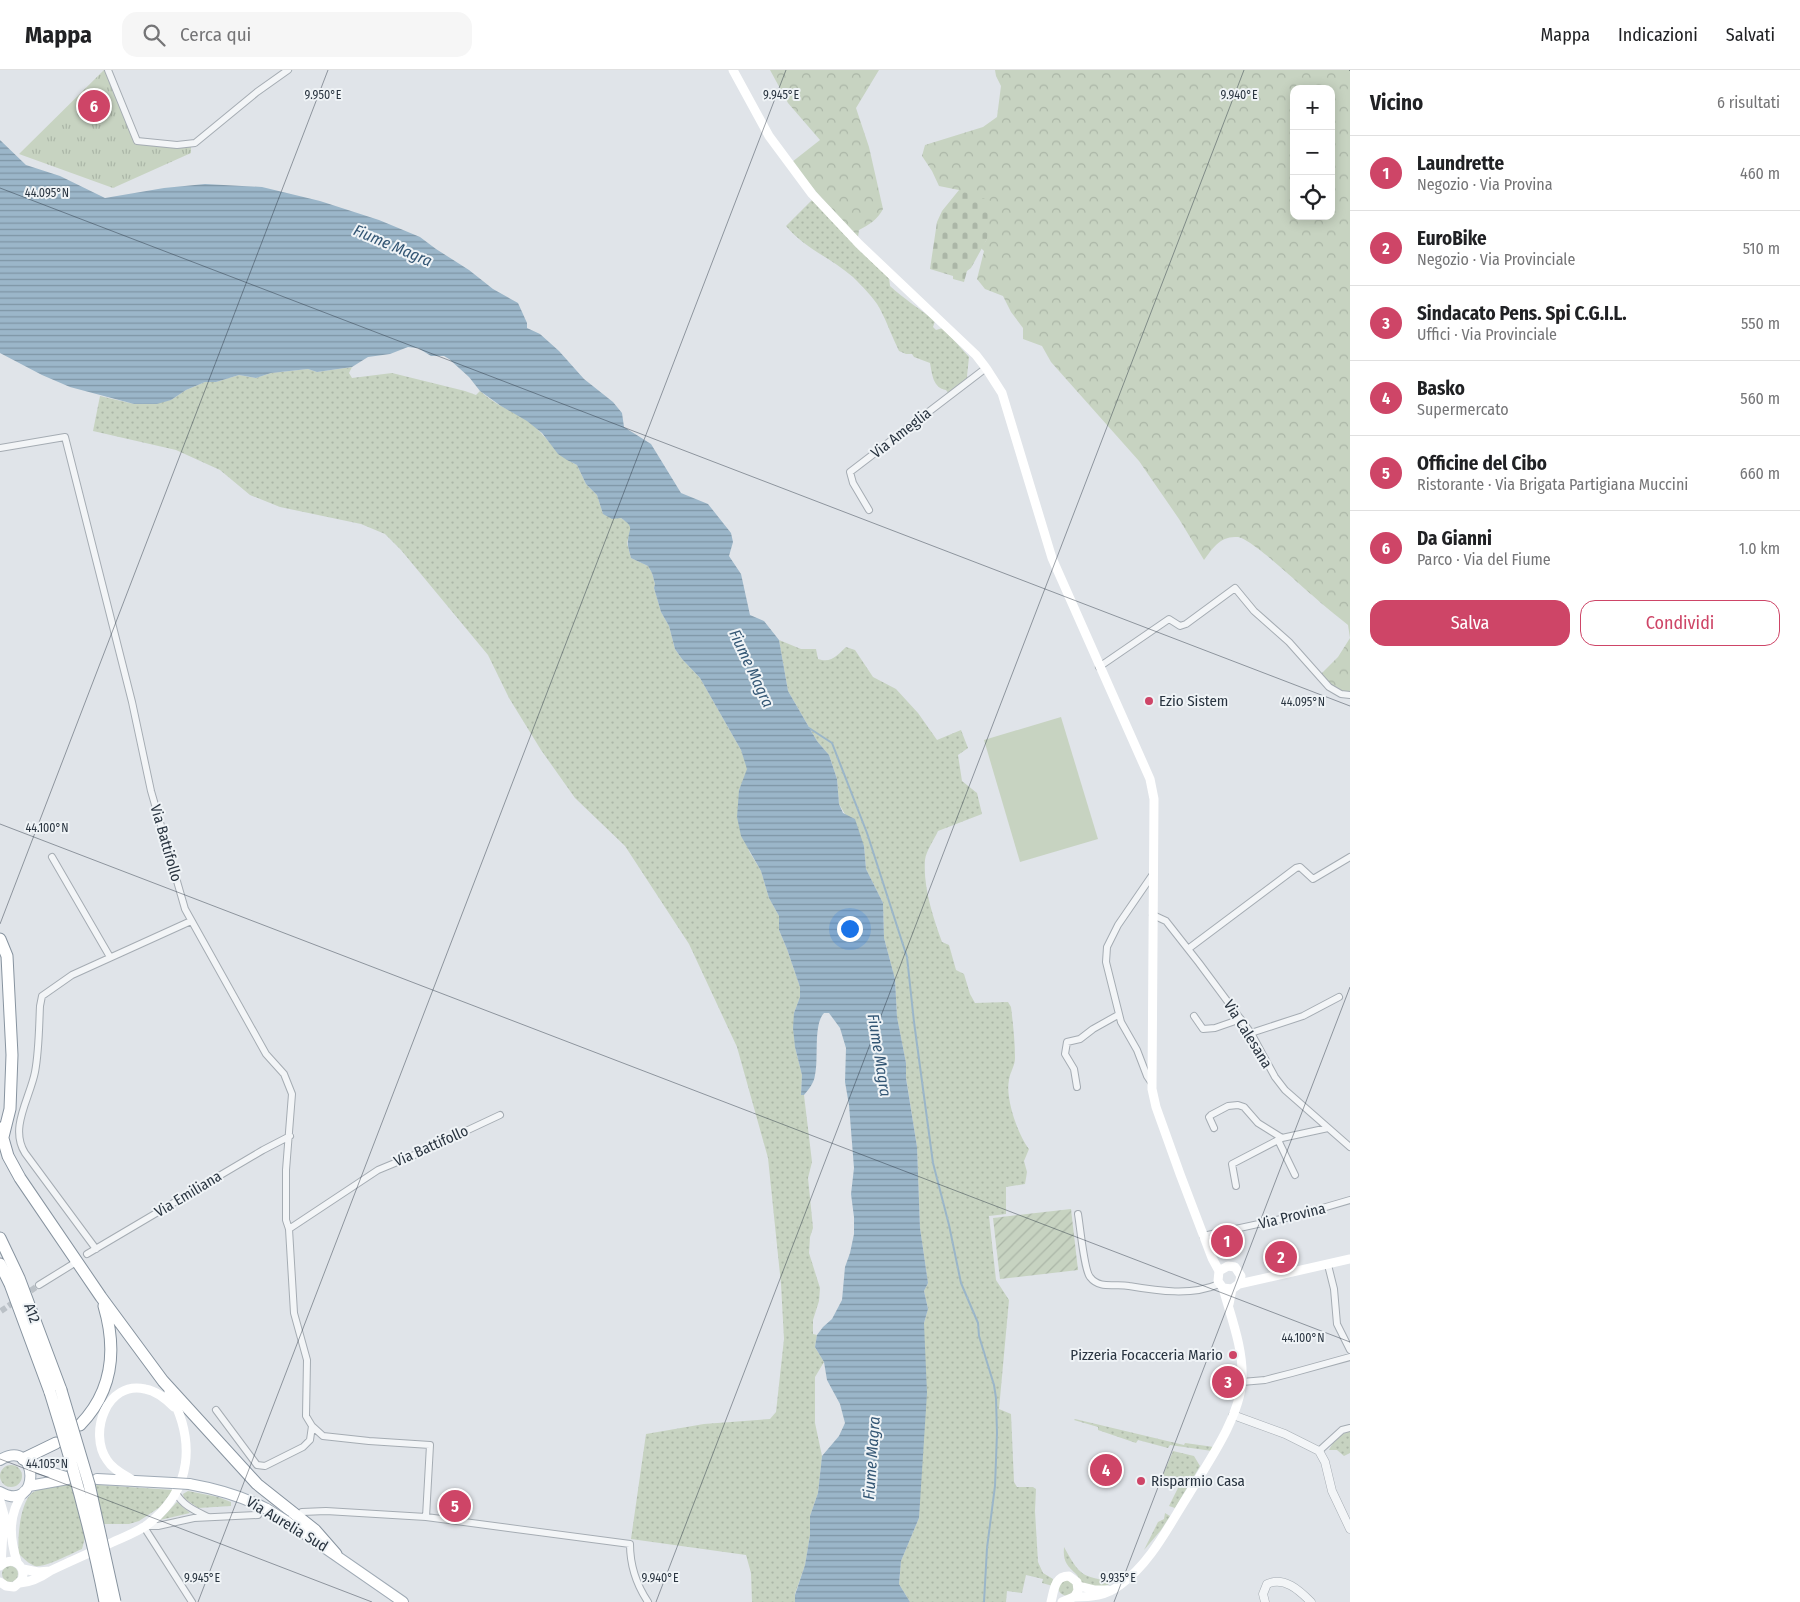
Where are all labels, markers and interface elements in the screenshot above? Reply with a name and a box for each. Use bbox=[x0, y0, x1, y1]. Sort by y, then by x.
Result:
search box bbox=[122, 12, 472, 57]
text: Mappa bbox=[25, 21, 92, 49]
icon: search bbox=[140, 21, 168, 49]
text: Cerca qui bbox=[180, 23, 251, 46]
text: Mappa bbox=[1541, 24, 1590, 46]
text: Indicazioni bbox=[1618, 24, 1698, 46]
text: Salvati bbox=[1726, 24, 1775, 46]
map controls bbox=[1290, 85, 1335, 220]
button: + bbox=[1290, 85, 1335, 130]
pin: 6 bbox=[78, 87, 110, 125]
text: 9.950°E bbox=[305, 88, 342, 102]
text: 9.945°E bbox=[763, 88, 799, 102]
text: 9.940°E bbox=[1220, 88, 1258, 102]
text: Vicino bbox=[1370, 90, 1423, 116]
text: 6 risultati bbox=[1717, 93, 1780, 112]
button: − bbox=[1290, 130, 1335, 175]
text: Laundrette bbox=[1417, 152, 1504, 175]
text: 1 bbox=[1383, 164, 1389, 183]
text: 460 m bbox=[1740, 164, 1780, 183]
button: locate bbox=[1290, 175, 1335, 220]
text: Negozio · Via Provina bbox=[1417, 175, 1553, 194]
text: 44.095°N bbox=[25, 186, 69, 200]
water label: Fiume Magra bbox=[351, 220, 435, 271]
text: EuroBike bbox=[1417, 227, 1487, 250]
text: 2 bbox=[1382, 239, 1390, 258]
text: 510 m bbox=[1743, 239, 1780, 258]
text: Negozio · Via Provinciale bbox=[1417, 250, 1575, 269]
text: Sindacato Pens. Spi C.G.I.L. bbox=[1417, 302, 1627, 325]
text: 3 bbox=[1382, 314, 1390, 333]
text: 550 m bbox=[1741, 314, 1780, 333]
text: Uffici · Via Provinciale bbox=[1417, 325, 1557, 344]
text: Basko bbox=[1417, 377, 1465, 400]
text: 4 bbox=[1382, 389, 1390, 408]
text: 560 m bbox=[1740, 389, 1780, 408]
text: Supermercato bbox=[1417, 400, 1509, 419]
street label: Via Ameglia bbox=[867, 404, 935, 462]
text: Officine del Cibo bbox=[1417, 452, 1547, 475]
text: 5 bbox=[1382, 464, 1390, 483]
text: 660 m bbox=[1740, 464, 1780, 483]
text: Ristorante · Via Brigata Partigiana Muccini bbox=[1417, 475, 1688, 494]
text: Da Gianni bbox=[1417, 527, 1492, 550]
text: 6 bbox=[1382, 539, 1390, 558]
text: 1.0 km bbox=[1739, 539, 1780, 558]
text: Parco · Via del Fiume bbox=[1417, 550, 1551, 569]
button: Salva bbox=[1370, 600, 1570, 646]
button: Condividi bbox=[1580, 600, 1780, 646]
water label: Fiume Magra bbox=[725, 626, 778, 710]
place label: Ezio Sistem bbox=[1159, 692, 1228, 710]
marker: Ezio Sistem bbox=[1143, 695, 1155, 707]
text: 44.095°N bbox=[1281, 695, 1325, 709]
street label: Via Battifollo bbox=[146, 802, 186, 884]
text: 44.100°N bbox=[25, 821, 69, 835]
your location bbox=[837, 916, 863, 942]
street label: Via Calesana bbox=[1220, 997, 1276, 1071]
water label: Fiume Magra bbox=[864, 1012, 895, 1098]
street label: Via Battifollo bbox=[391, 1122, 471, 1170]
street label: Via Emiliana bbox=[151, 1167, 225, 1221]
street label: Via Provina bbox=[1257, 1199, 1327, 1233]
pin: 1 bbox=[1211, 1222, 1243, 1260]
pin: 2 bbox=[1265, 1238, 1297, 1276]
street label: A12 bbox=[20, 1301, 44, 1326]
text: 44.100°N bbox=[1281, 1331, 1325, 1345]
place label: Pizzeria Focacceria Mario bbox=[1070, 1346, 1223, 1364]
marker: Pizzeria Focacceria Mario bbox=[1227, 1349, 1239, 1361]
pin: 3 bbox=[1212, 1363, 1244, 1401]
water label: Fiume Magra bbox=[859, 1416, 884, 1500]
pin: 4 bbox=[1090, 1451, 1122, 1489]
text: 44.105°N bbox=[26, 1457, 68, 1471]
place label: Risparmio Casa bbox=[1151, 1472, 1245, 1490]
marker: Risparmio Casa bbox=[1135, 1475, 1147, 1487]
pin: 5 bbox=[439, 1487, 471, 1525]
street label: Via Aurelia Sud bbox=[243, 1493, 331, 1555]
text: 9.945°E bbox=[184, 1571, 220, 1585]
text: 9.940°E bbox=[641, 1571, 679, 1585]
text: 9.935°E bbox=[1100, 1571, 1136, 1585]

